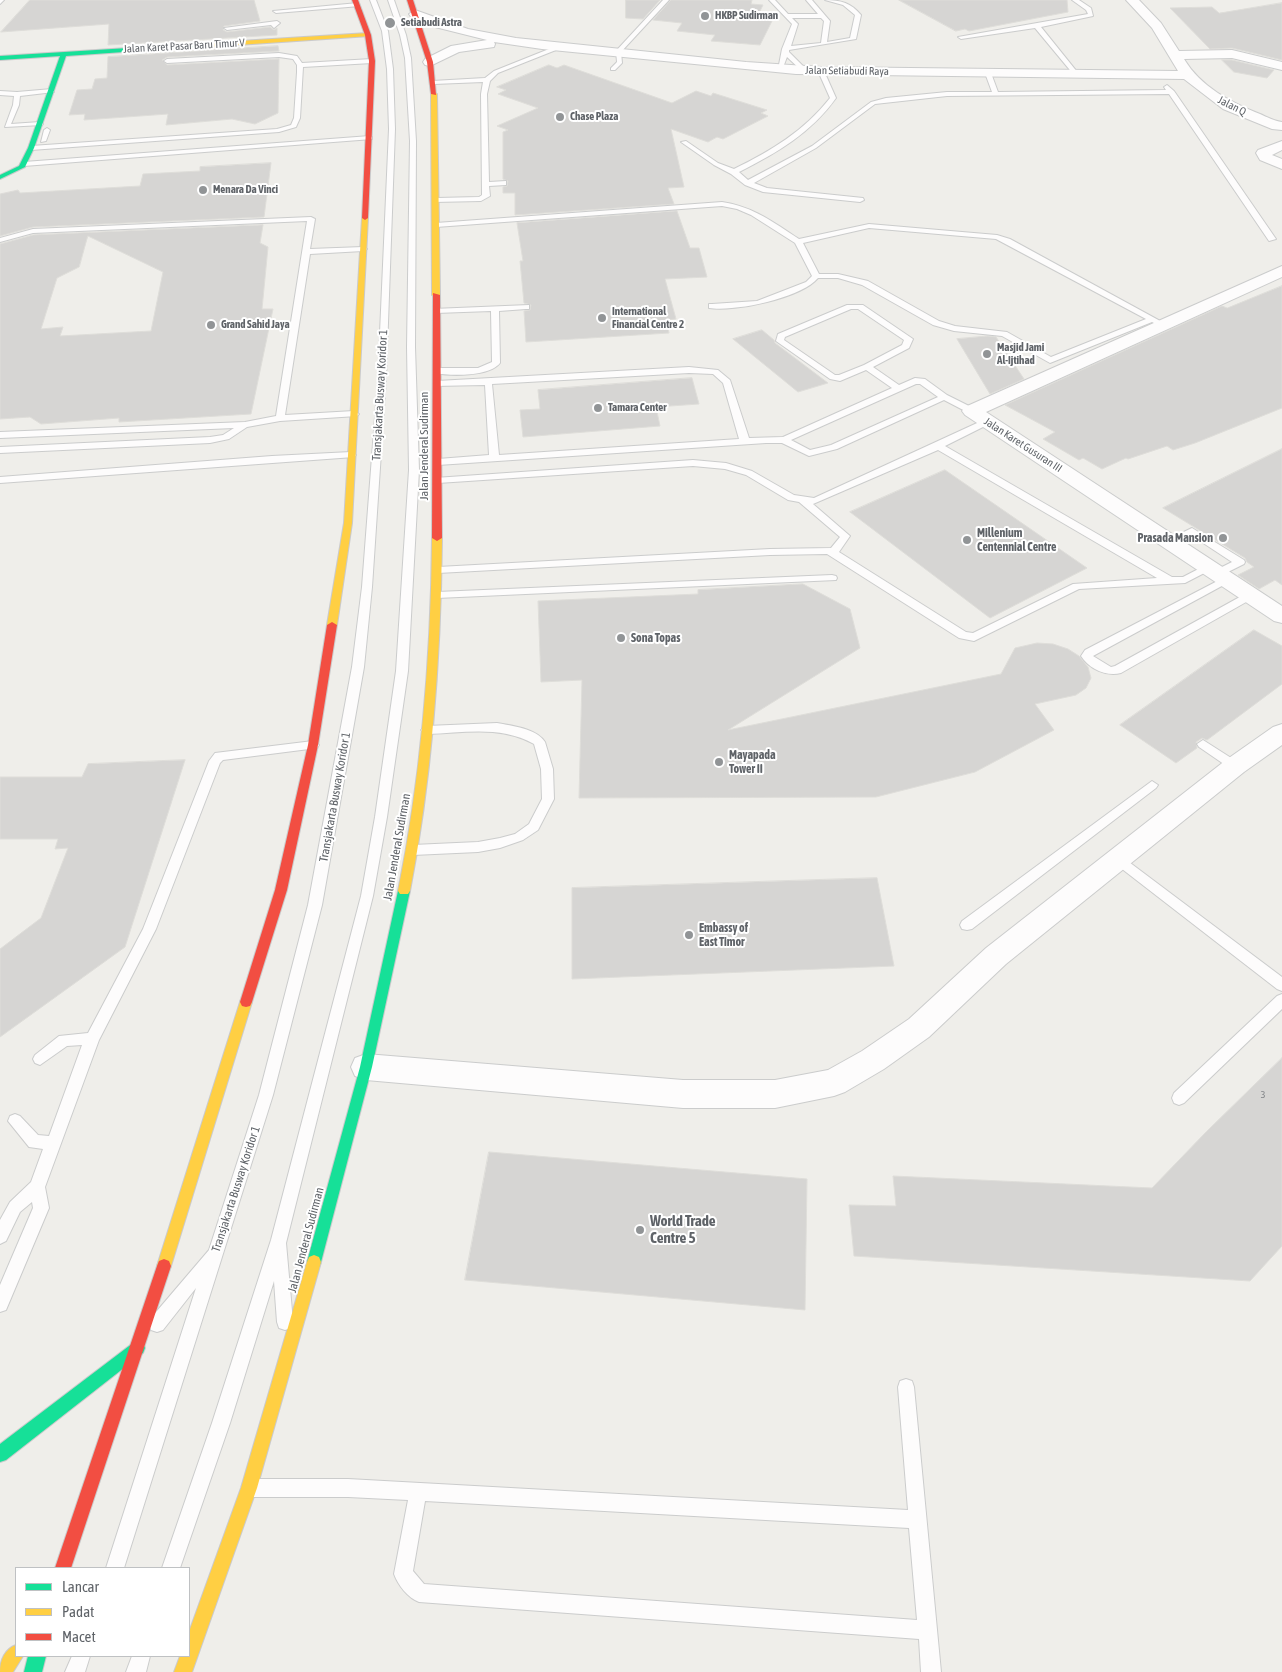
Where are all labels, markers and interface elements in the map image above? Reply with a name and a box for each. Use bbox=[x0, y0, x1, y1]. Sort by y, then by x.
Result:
place label: HKBP Sudirman bbox=[715, 9, 778, 23]
marker: HKBP Sudirman bbox=[699, 10, 711, 22]
marker: Setiabudi Astra bbox=[383, 16, 397, 30]
place label: Setiabudi Astra bbox=[401, 16, 462, 30]
street label: Jalan Karet Pasar Baru Timur V bbox=[123, 36, 245, 56]
street label: Jalan Setiabudi Raya bbox=[805, 64, 889, 78]
street label: Jalan Q bbox=[1216, 93, 1248, 119]
place label: Chase Plaza bbox=[570, 110, 618, 124]
marker: Chase Plaza bbox=[554, 111, 566, 123]
place label: Menara Da Vinci bbox=[213, 183, 278, 197]
marker: Menara Da Vinci bbox=[197, 184, 209, 196]
place label: International Financial Centre 2 bbox=[612, 305, 684, 331]
marker: International Financial Centre 2 bbox=[596, 312, 608, 324]
place label: Grand Sahid Jaya bbox=[221, 318, 290, 332]
marker: Grand Sahid Jaya bbox=[205, 319, 217, 331]
street label: Transjakarta Busway Koridor 1 bbox=[369, 329, 391, 461]
place label: Masjid Jami Al-Ijtihad bbox=[997, 341, 1044, 367]
marker: Masjid Jami Al-Ijtihad bbox=[981, 348, 993, 360]
street label: Jalan Jenderal Sudirman bbox=[417, 392, 431, 500]
place label: Tamara Center bbox=[608, 401, 666, 415]
marker: Tamara Center bbox=[592, 402, 604, 414]
street label: Jalan Karet Gusuran III bbox=[981, 415, 1065, 475]
place label: Millenium Centennial Centre bbox=[977, 526, 1056, 554]
place label: Prasada Mansion bbox=[1138, 531, 1213, 545]
marker: Prasada Mansion bbox=[1217, 532, 1229, 544]
marker: Millenium Centennial Centre bbox=[961, 534, 973, 546]
place label: Sona Topas bbox=[631, 631, 680, 645]
marker: Sona Topas bbox=[615, 632, 627, 644]
street label: Transjakarta Busway Koridor 1 bbox=[316, 731, 354, 863]
place label: Mayapada Tower II bbox=[729, 748, 776, 776]
marker: Mayapada Tower II bbox=[713, 756, 725, 768]
street label: Jalan Jenderal Sudirman bbox=[380, 792, 414, 902]
place label: Embassy of East Timor bbox=[699, 921, 748, 949]
marker: Embassy of East Timor bbox=[683, 929, 695, 941]
house number: 3 bbox=[1261, 1089, 1265, 1101]
street label: Transjakarta Busway Koridor 1 bbox=[209, 1124, 263, 1254]
street label: Jalan Jenderal Sudirman bbox=[285, 1186, 327, 1294]
place label: World Trade Centre 5 bbox=[650, 1212, 716, 1247]
marker: World Trade Centre 5 bbox=[634, 1224, 646, 1236]
legend bbox=[15, 1567, 190, 1657]
text: Lancar bbox=[62, 1578, 99, 1595]
text: Padat bbox=[62, 1603, 94, 1620]
text: Macet bbox=[62, 1628, 96, 1645]

